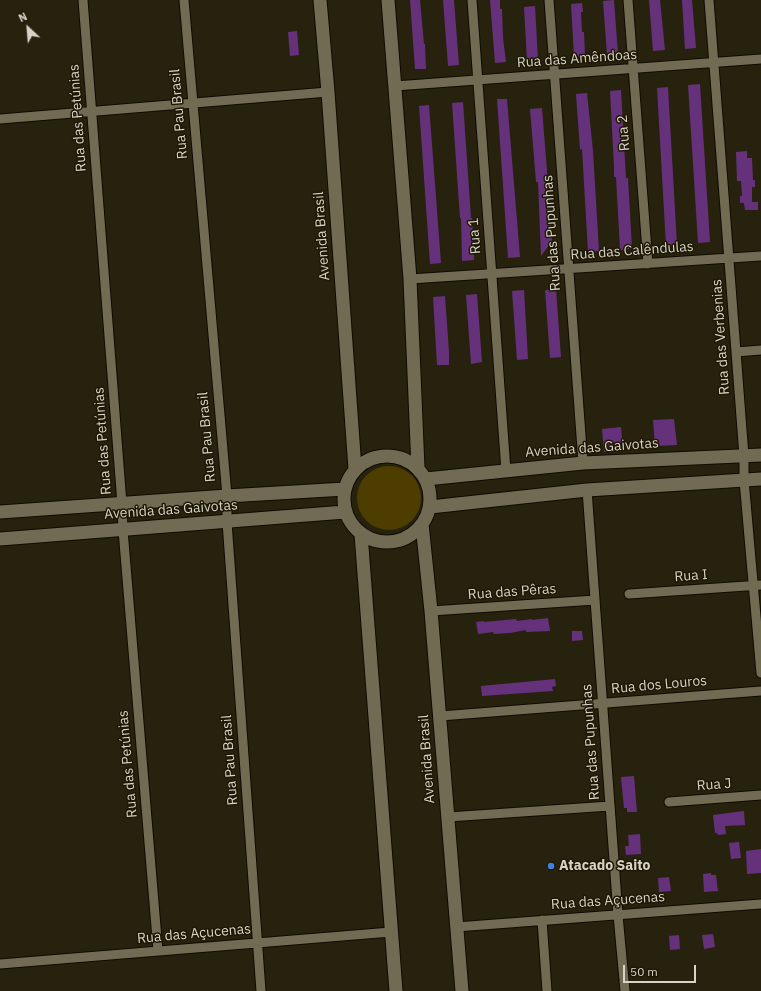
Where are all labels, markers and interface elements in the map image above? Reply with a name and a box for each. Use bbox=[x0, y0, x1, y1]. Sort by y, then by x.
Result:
north arrow bbox=[8, 8, 48, 48]
text: N bbox=[16, 9, 29, 25]
street label: Rua das Amêndoas bbox=[516, 46, 638, 72]
street label: Rua das Petúnias bbox=[66, 64, 90, 172]
street label: Rua Pau Brasil bbox=[167, 68, 191, 160]
street label: Rua 2 bbox=[614, 114, 634, 152]
street label: Rua das Pupunhas bbox=[540, 174, 564, 292]
street label: Avenida Brasil bbox=[311, 191, 333, 281]
street label: Rua 1 bbox=[465, 217, 485, 255]
street label: Rua das Calêndulas bbox=[570, 238, 694, 264]
street label: Rua das Verbenias bbox=[709, 279, 733, 395]
street label: Rua das Petúnias bbox=[91, 387, 115, 495]
street label: Rua Pau Brasil bbox=[195, 391, 219, 483]
street label: Avenida das Gaivotas bbox=[525, 435, 659, 461]
street label: Avenida das Gaivotas bbox=[104, 497, 238, 523]
street label: Rua I bbox=[674, 566, 708, 586]
street label: Rua das Pêras bbox=[467, 581, 557, 603]
street label: Rua dos Louros bbox=[610, 672, 708, 698]
street label: Rua das Pupunhas bbox=[579, 683, 603, 801]
street label: Rua das Petúnias bbox=[115, 710, 141, 818]
street label: Rua Pau Brasil bbox=[218, 714, 242, 806]
street label: Avenida Brasil bbox=[416, 714, 438, 804]
street label: Rua J bbox=[696, 775, 732, 795]
place label: Atacado Saito bbox=[559, 858, 650, 874]
marker: Atacado Saito bbox=[546, 861, 556, 871]
street label: Rua das Açucenas bbox=[550, 889, 666, 913]
street label: Rua das Açucenas bbox=[136, 921, 252, 947]
scale bar bbox=[625, 957, 698, 983]
text: 50 m bbox=[630, 964, 658, 979]

